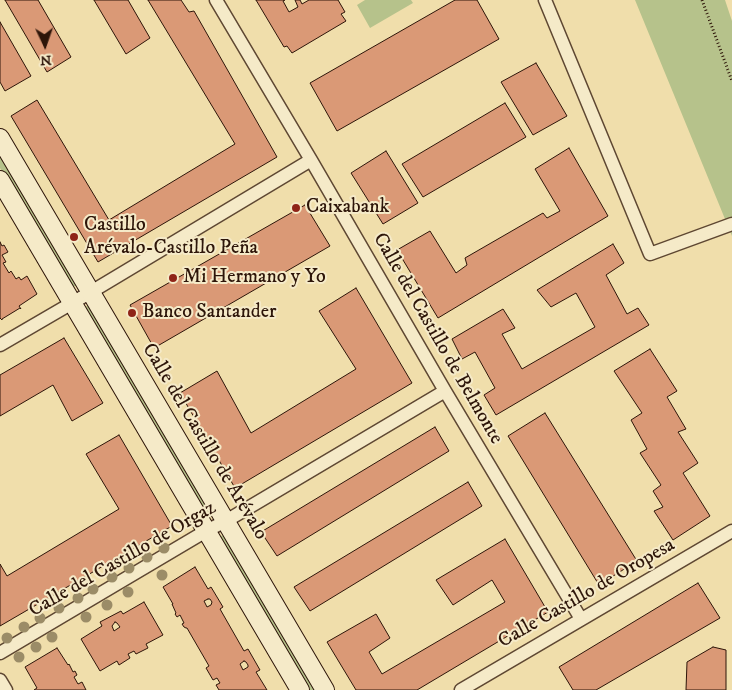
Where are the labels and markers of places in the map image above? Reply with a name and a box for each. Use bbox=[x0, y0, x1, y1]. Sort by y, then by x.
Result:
place label: Caixabank bbox=[306, 196, 389, 220]
marker: Caixabank bbox=[290, 202, 302, 214]
place label: Castillo Arévalo-Castillo Peña bbox=[84, 214, 258, 261]
marker: Castillo Arévalo-Castillo Peña bbox=[68, 231, 80, 243]
place label: Mi Hermano y Yo bbox=[183, 266, 326, 290]
marker: Mi Hermano y Yo bbox=[167, 272, 179, 284]
place label: Banco Santander bbox=[142, 301, 276, 325]
marker: Banco Santander bbox=[126, 307, 138, 319]

